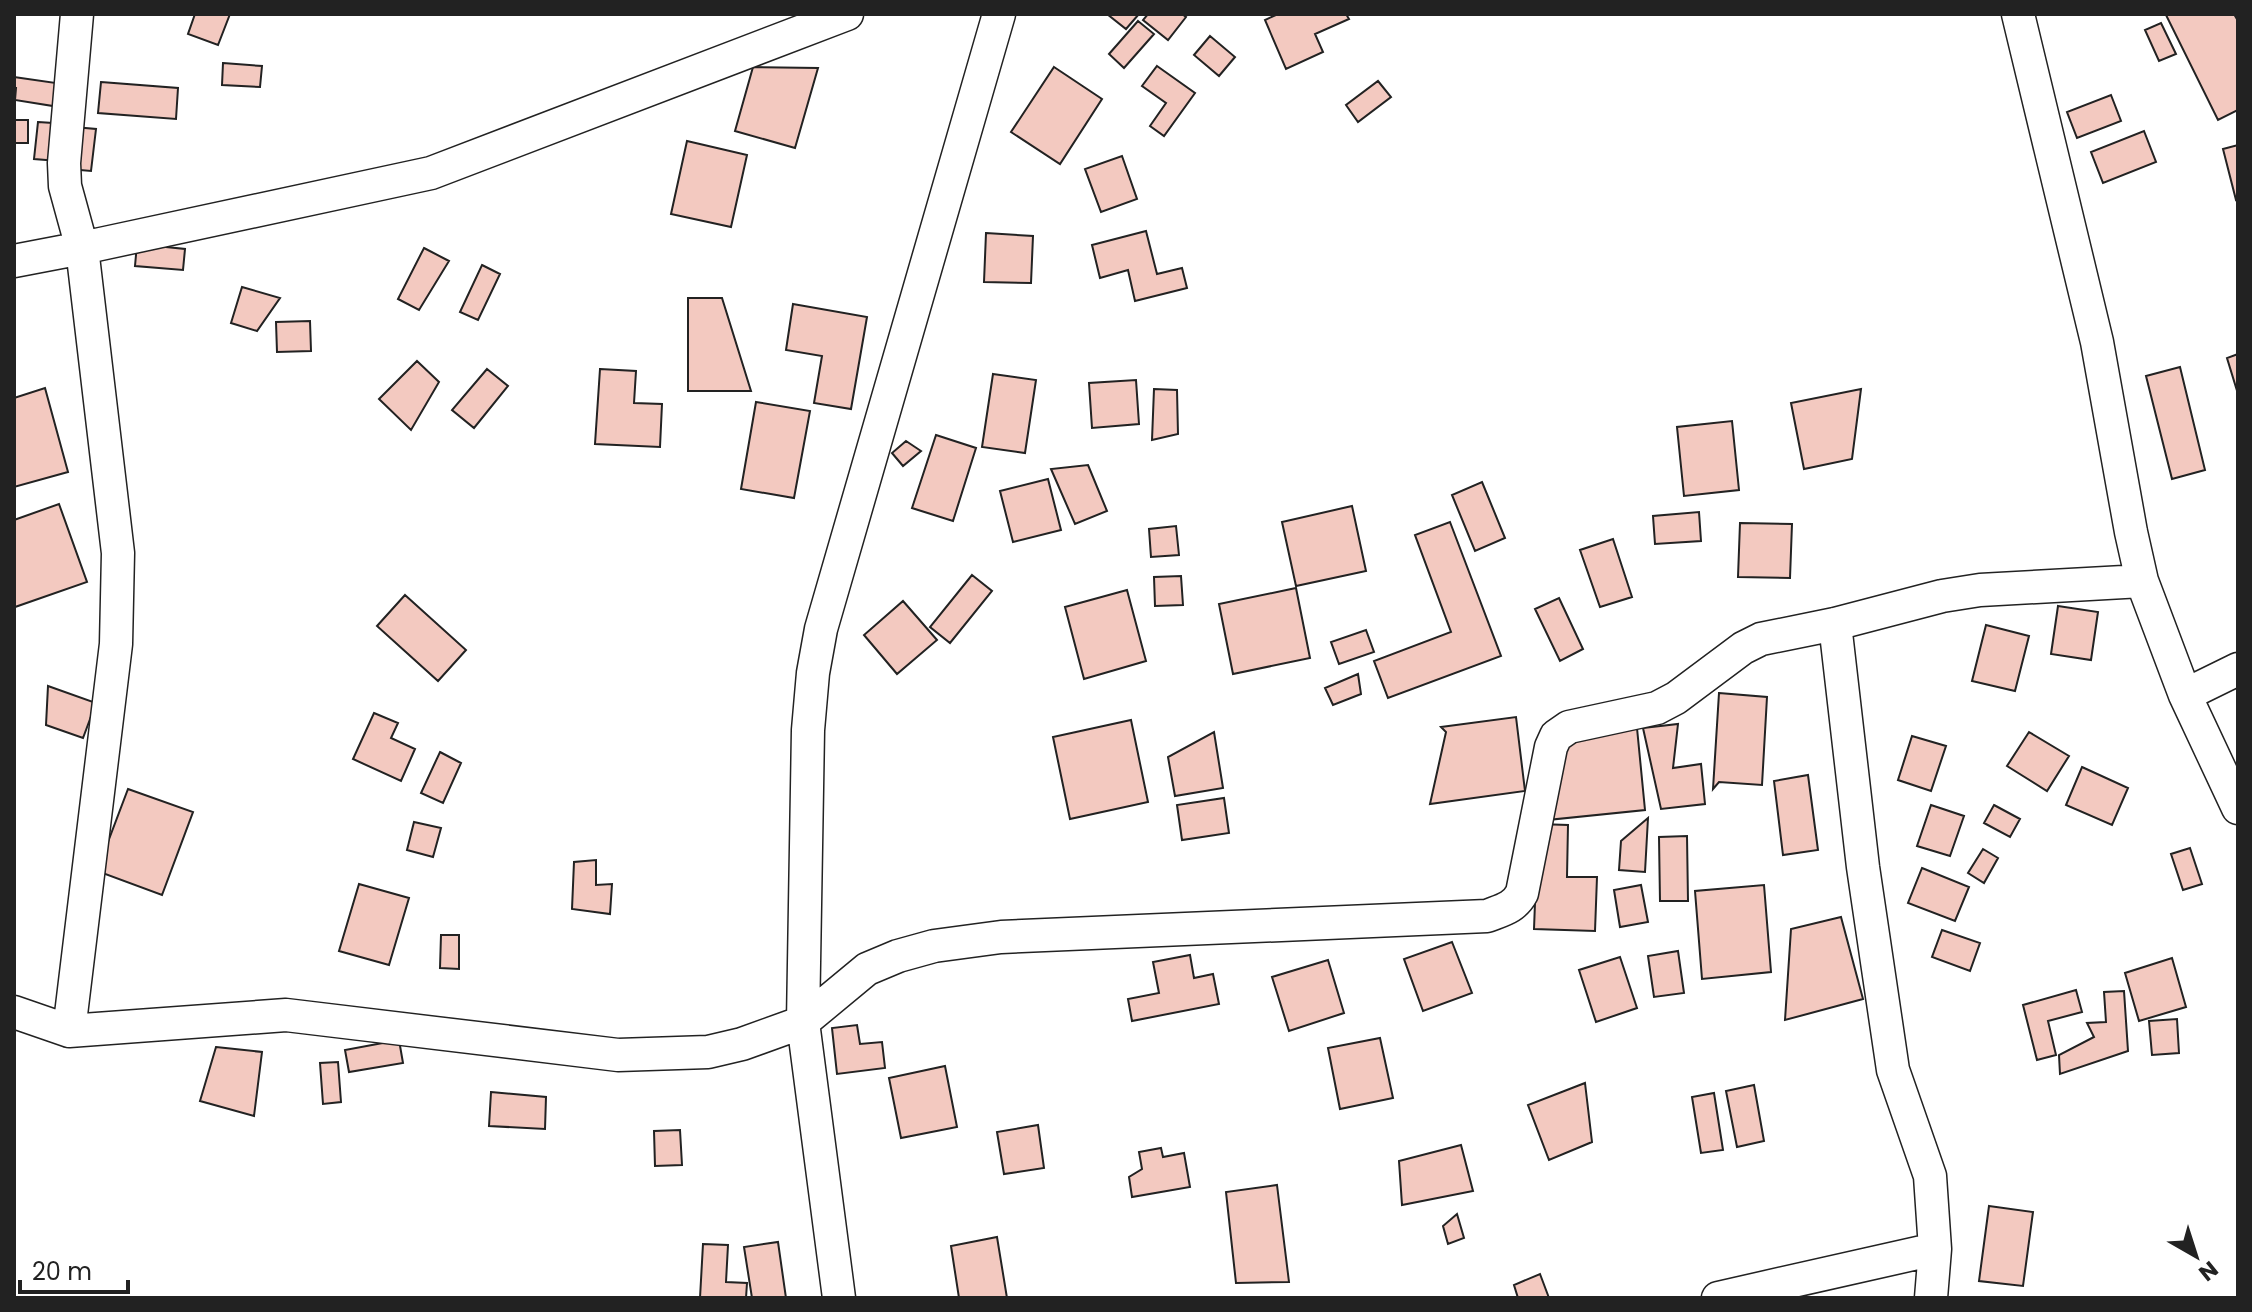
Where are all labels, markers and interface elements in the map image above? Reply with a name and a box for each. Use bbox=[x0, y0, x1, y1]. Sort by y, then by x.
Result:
north arrow bbox=[2156, 1216, 2236, 1296]
scale bar bbox=[20, 1244, 128, 1294]
text: N bbox=[2192, 1254, 2224, 1288]
text: 20 m bbox=[32, 1255, 92, 1288]

